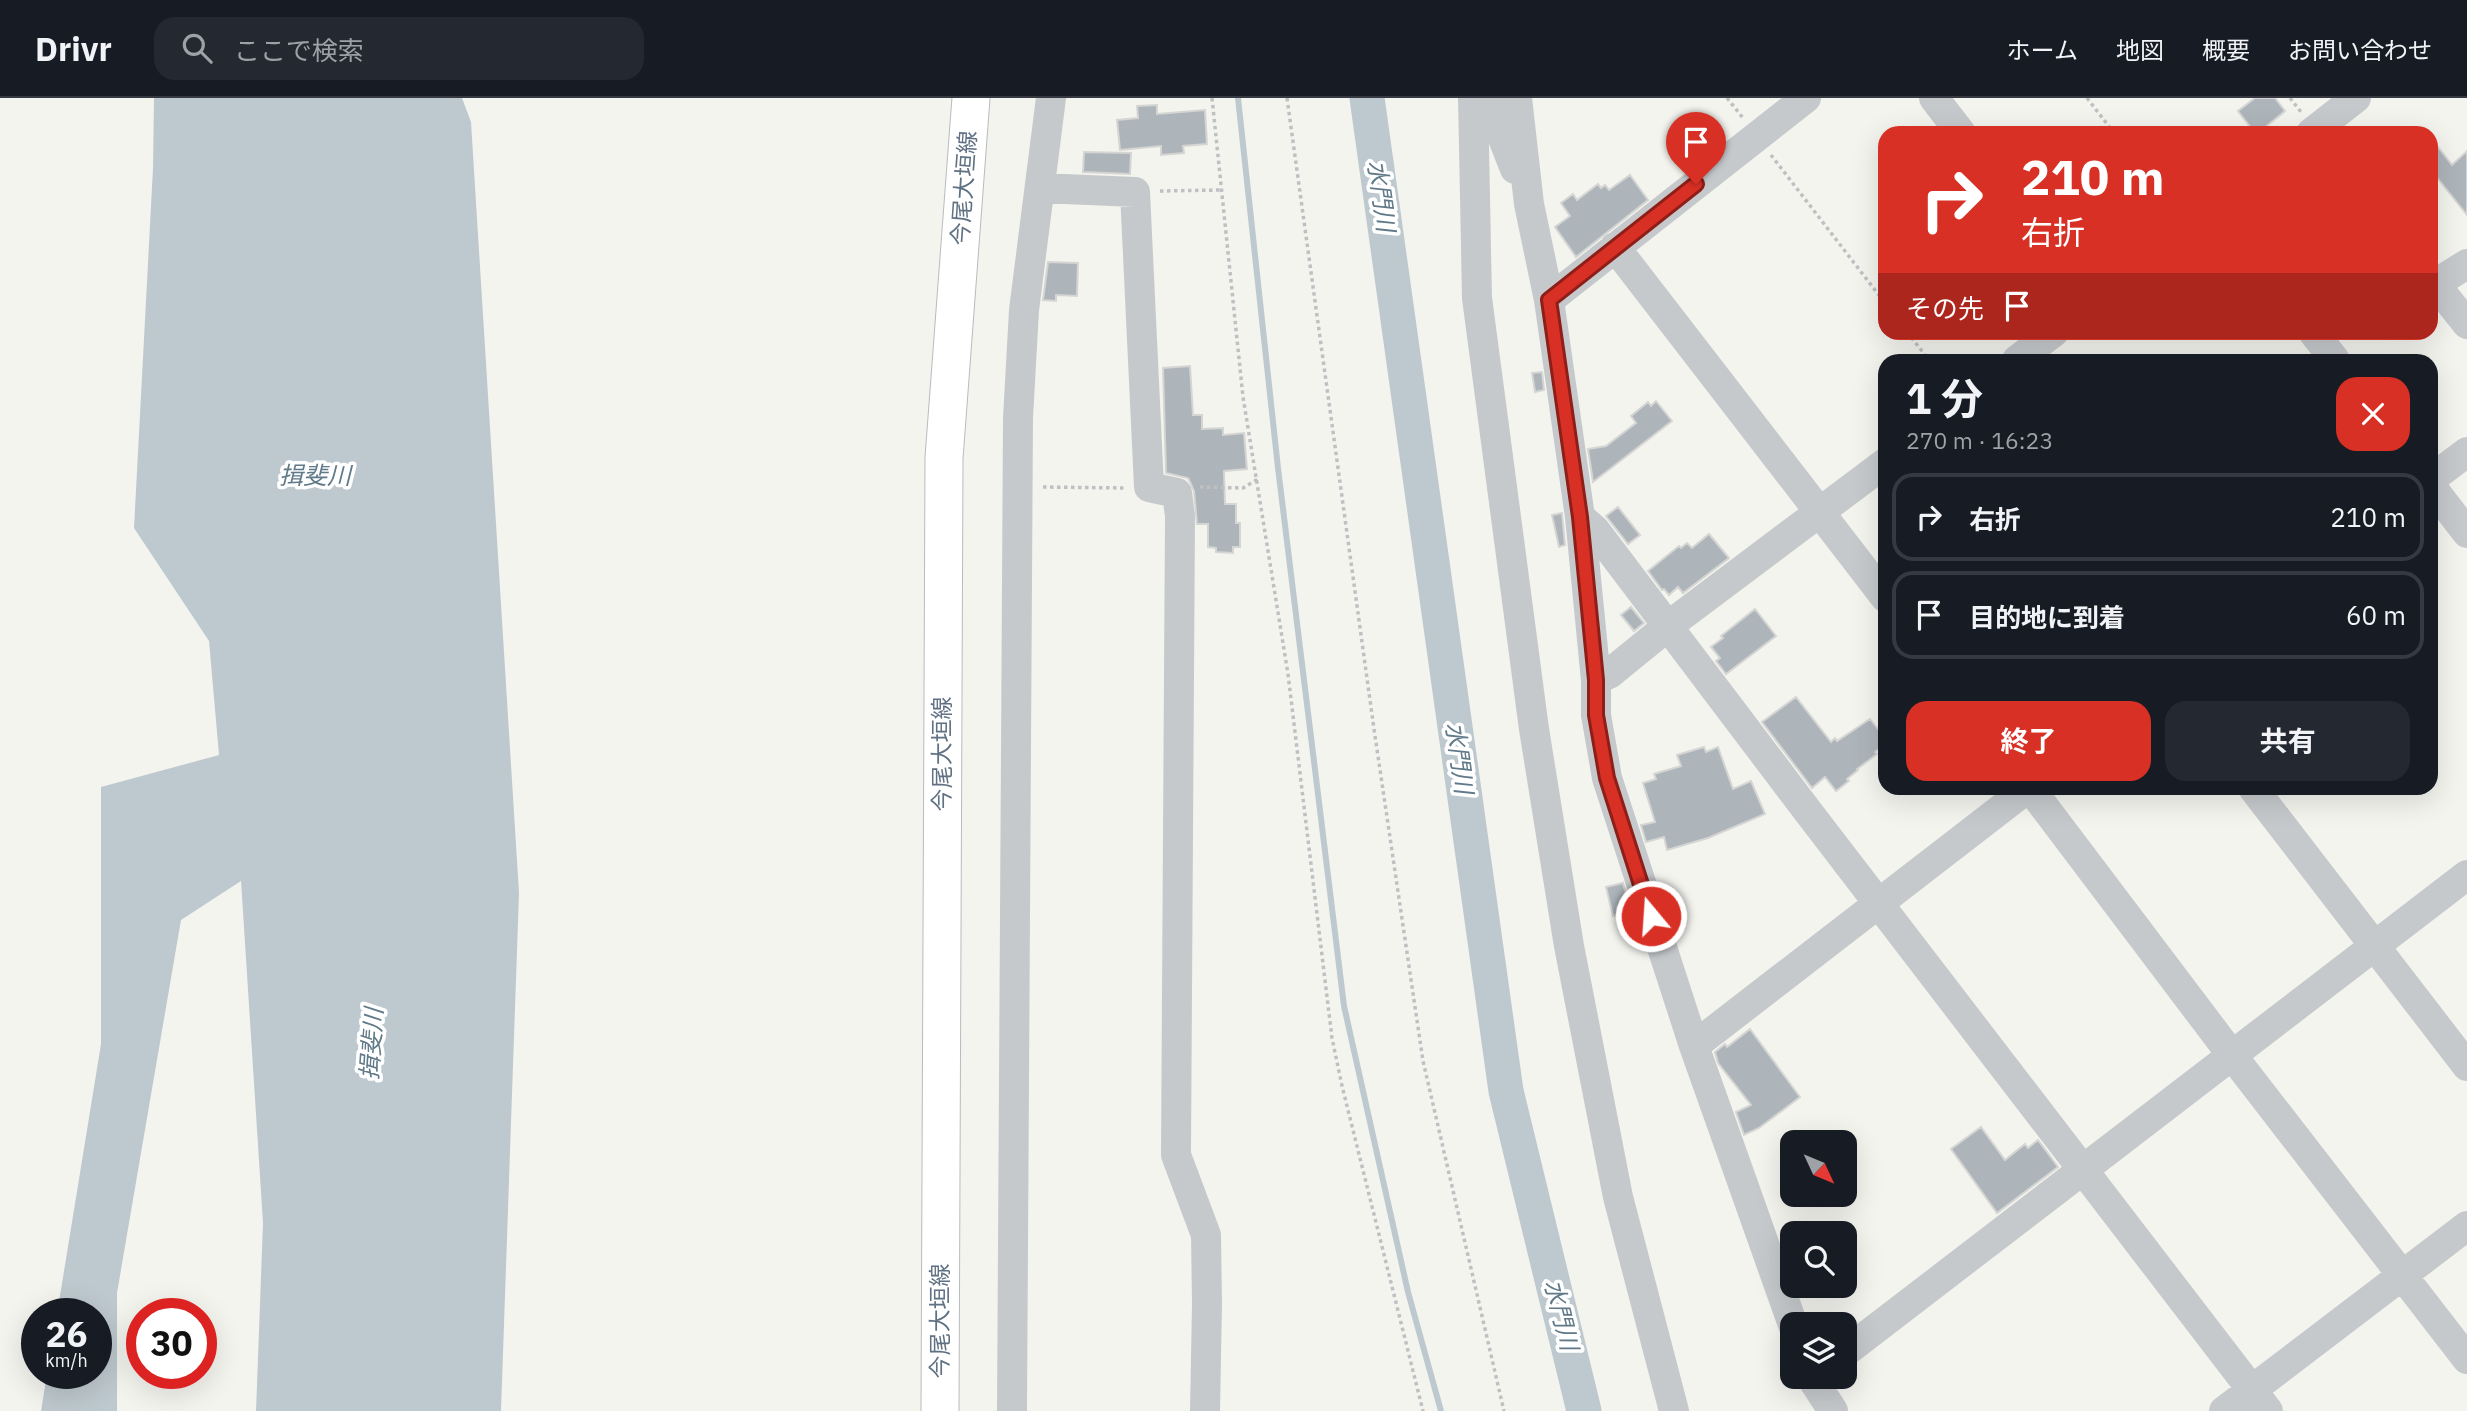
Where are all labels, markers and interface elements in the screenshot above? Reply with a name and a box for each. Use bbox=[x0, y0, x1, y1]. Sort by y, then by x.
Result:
search box bbox=[154, 17, 644, 80]
text: Drivr bbox=[35, 27, 112, 70]
icon: search bbox=[178, 29, 216, 67]
text: ここで検索 bbox=[234, 33, 364, 67]
text: ホーム bbox=[2007, 34, 2078, 66]
text: 地図 bbox=[2116, 34, 2164, 66]
text: 概要 bbox=[2202, 34, 2250, 66]
text: お問い合わせ bbox=[2288, 34, 2432, 66]
pin bbox=[1666, 112, 1726, 184]
icon: arrive bbox=[1677, 123, 1715, 161]
street label: 今尾大垣線 bbox=[944, 130, 982, 246]
text: 210 m bbox=[2021, 145, 2165, 208]
icon: right bbox=[1906, 154, 1997, 245]
water label: 水門川 bbox=[1361, 158, 1403, 237]
text: 右折 bbox=[2021, 211, 2085, 253]
icon: arrive bbox=[1998, 287, 2036, 325]
text: その先 bbox=[1906, 291, 1984, 325]
text: 1 分 bbox=[1906, 371, 1983, 426]
button: close bbox=[2336, 377, 2410, 451]
text: 270 m · 16:23 bbox=[1906, 425, 2053, 455]
water label: 揖斐川 bbox=[279, 459, 354, 491]
icon: right bbox=[1910, 498, 1948, 536]
text: 210 m bbox=[2330, 500, 2406, 534]
text: 右折 bbox=[1969, 502, 2021, 536]
icon: arrive bbox=[1910, 596, 1948, 634]
text: 60 m bbox=[2346, 598, 2406, 632]
text: 目的地に到着 bbox=[1969, 600, 2125, 634]
street label: 今尾大垣線 bbox=[926, 697, 956, 812]
button: 終了 bbox=[1906, 701, 2151, 781]
button: 共有 bbox=[2165, 701, 2410, 781]
water label: 水門川 bbox=[1439, 720, 1481, 799]
position arrow bbox=[1614, 879, 1688, 953]
water label: 揖斐川 bbox=[353, 1004, 390, 1081]
north arrow bbox=[1780, 1130, 1857, 1208]
map controls bbox=[1780, 1130, 1857, 1389]
button: search bbox=[1780, 1221, 1857, 1298]
street label: 今尾大垣線 bbox=[924, 1264, 954, 1379]
water label: 水門川 bbox=[1538, 1276, 1587, 1356]
speed limit sign: 30 bbox=[126, 1298, 217, 1389]
text: 26 bbox=[45, 1311, 88, 1357]
button: layers bbox=[1780, 1312, 1857, 1389]
text: km/h bbox=[45, 1349, 88, 1372]

